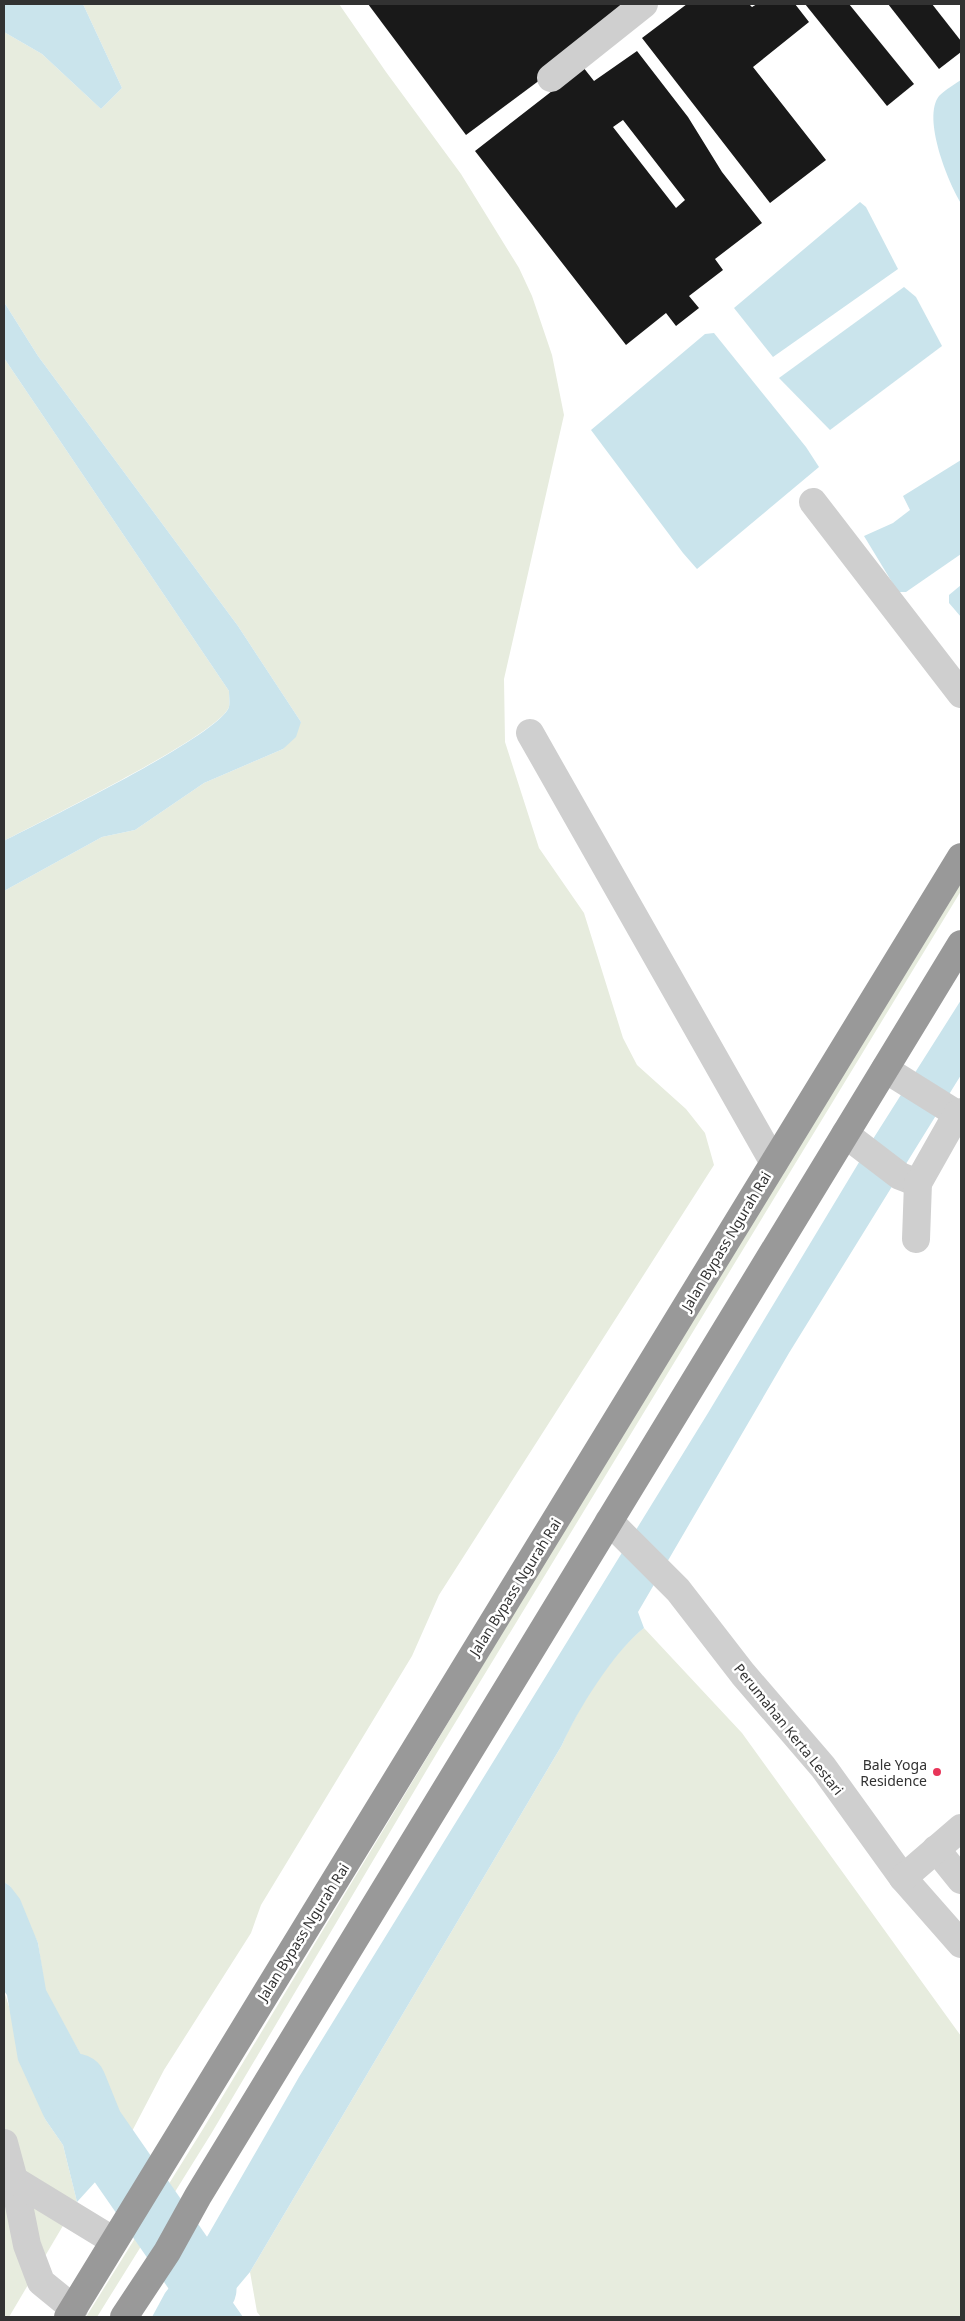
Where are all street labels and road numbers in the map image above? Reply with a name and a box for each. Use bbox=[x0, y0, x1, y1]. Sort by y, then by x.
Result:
street label: Jalan Bypass Ngurah Rai bbox=[676, 1168, 775, 1316]
street label: Jalan Bypass Ngurah Rai bbox=[464, 1515, 565, 1661]
street label: Perumahan Kerta Lestari bbox=[730, 1659, 848, 1799]
street label: Jalan Bypass Ngurah Rai bbox=[252, 1860, 353, 2006]

